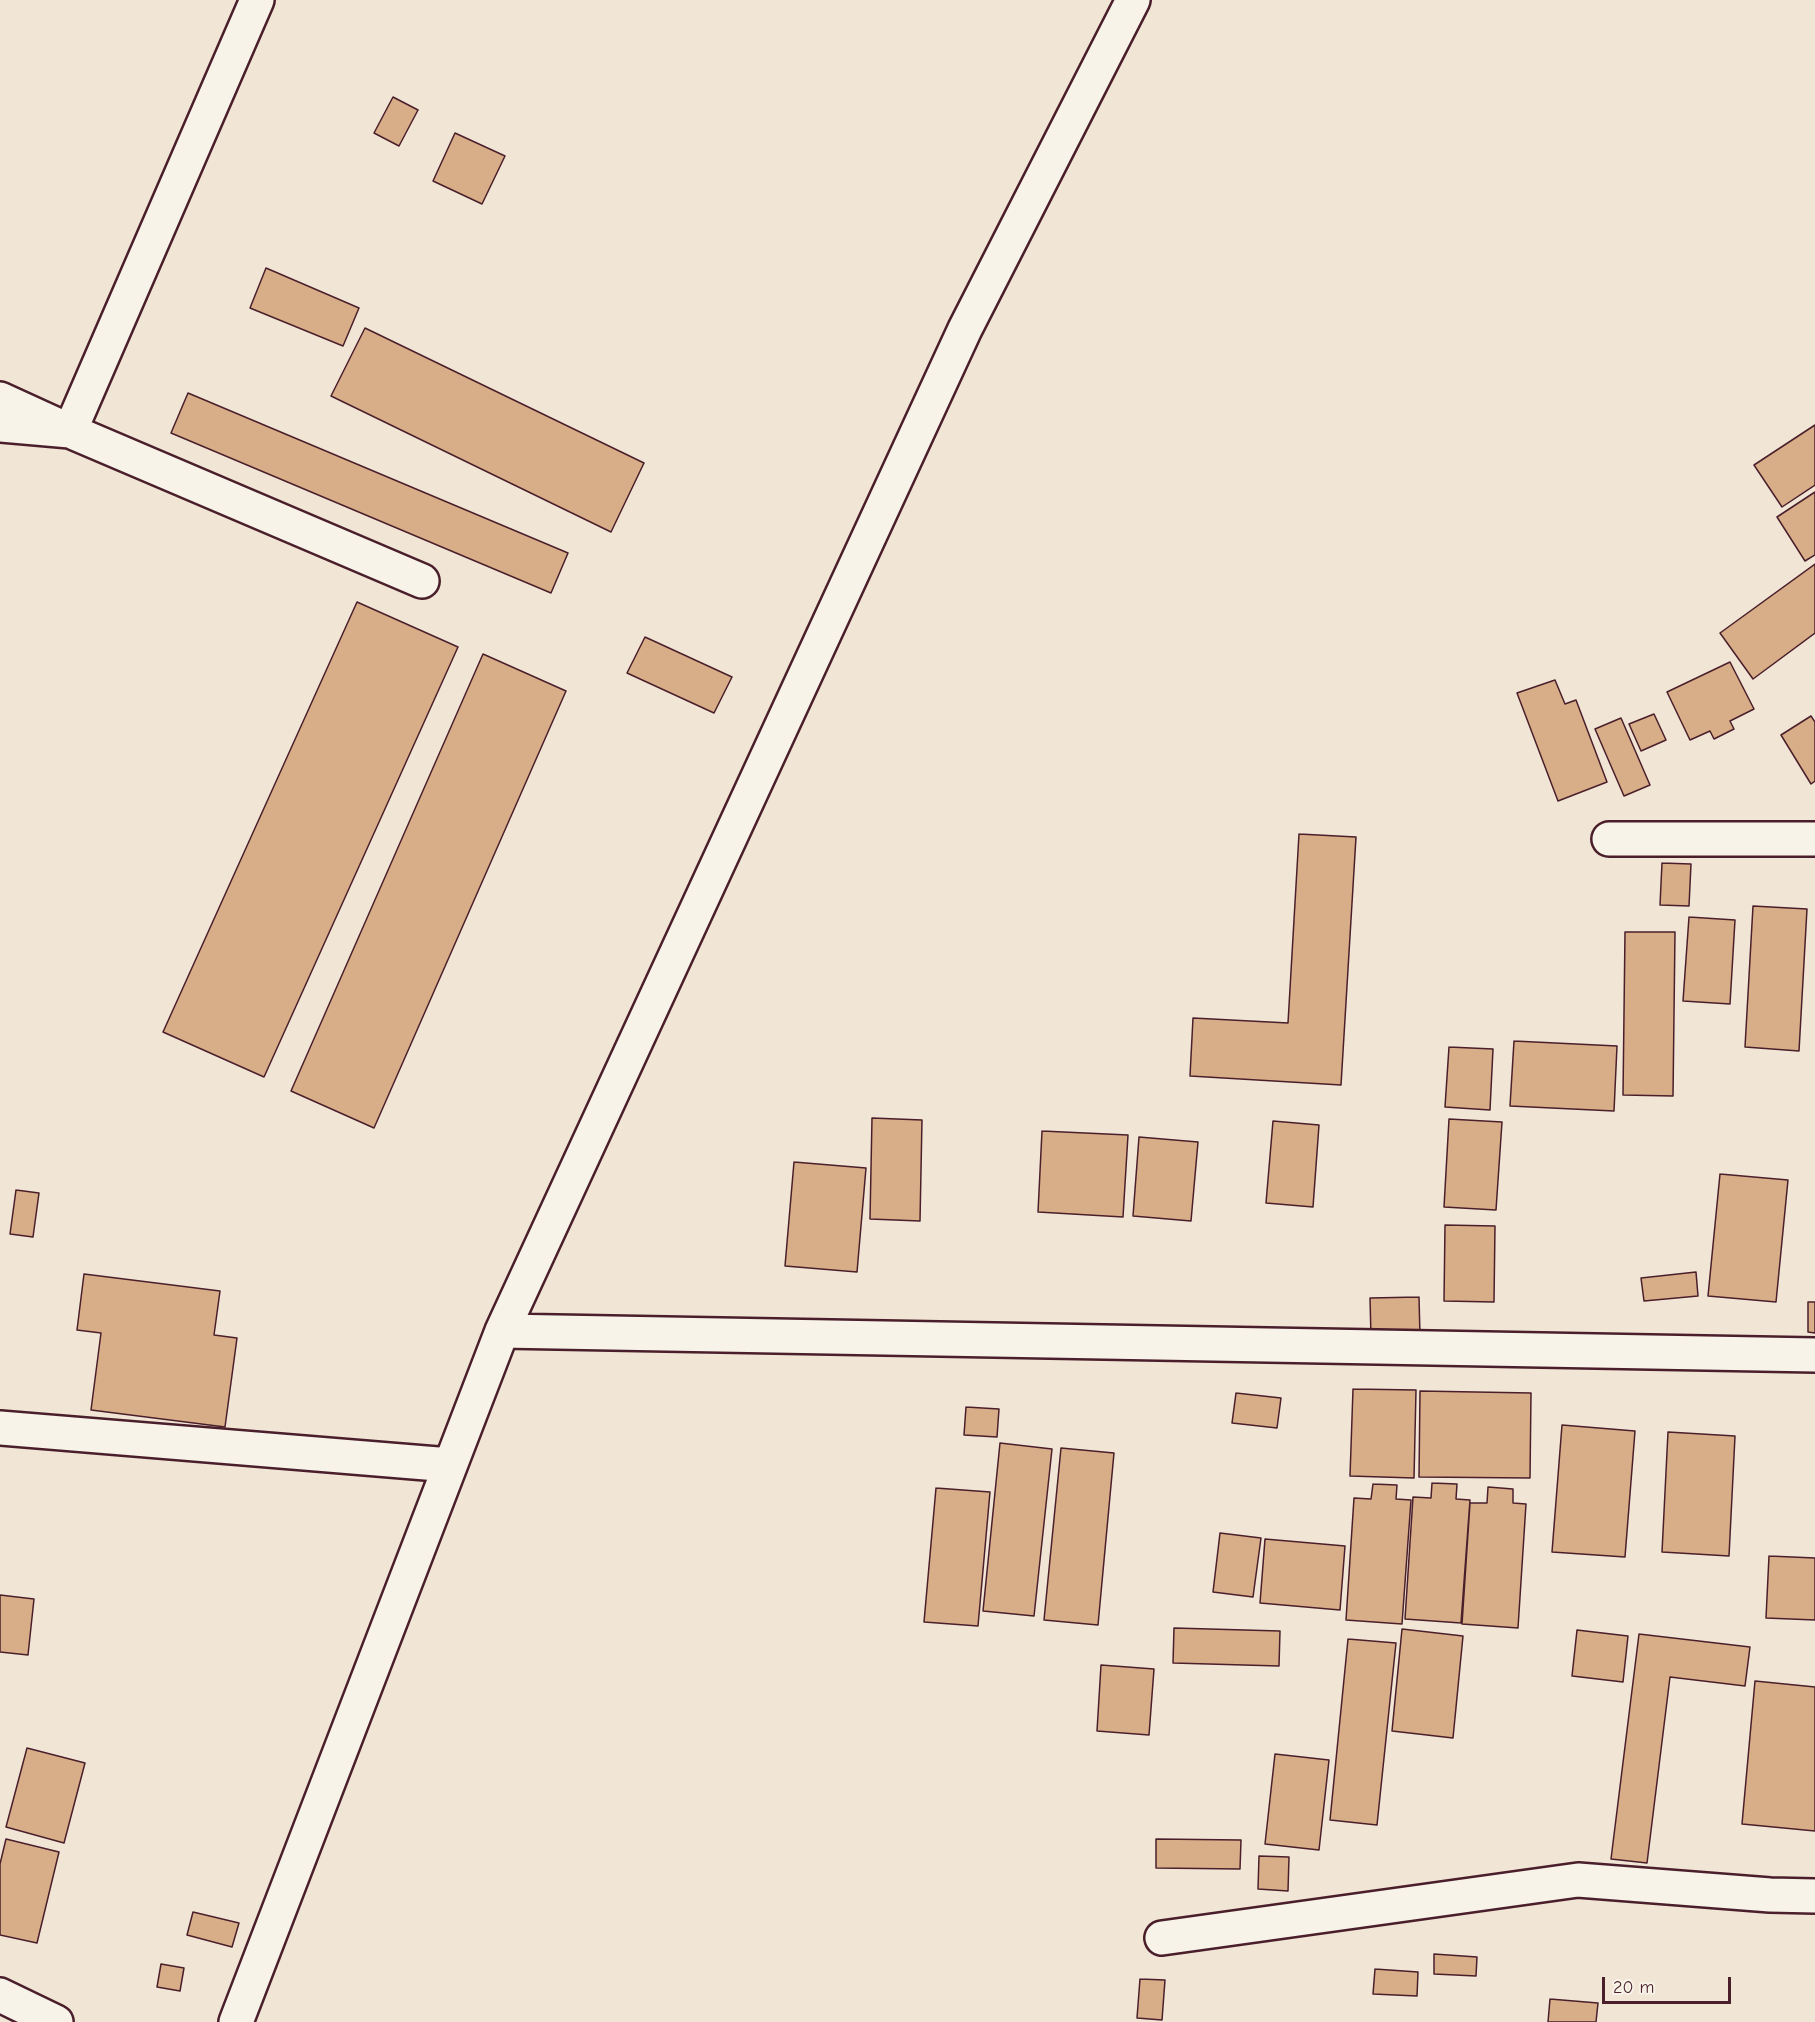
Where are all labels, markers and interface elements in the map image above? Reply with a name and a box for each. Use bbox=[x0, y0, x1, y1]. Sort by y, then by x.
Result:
scale bar bbox=[1605, 1965, 1734, 2003]
text: 20 m bbox=[1613, 1977, 1654, 1998]

